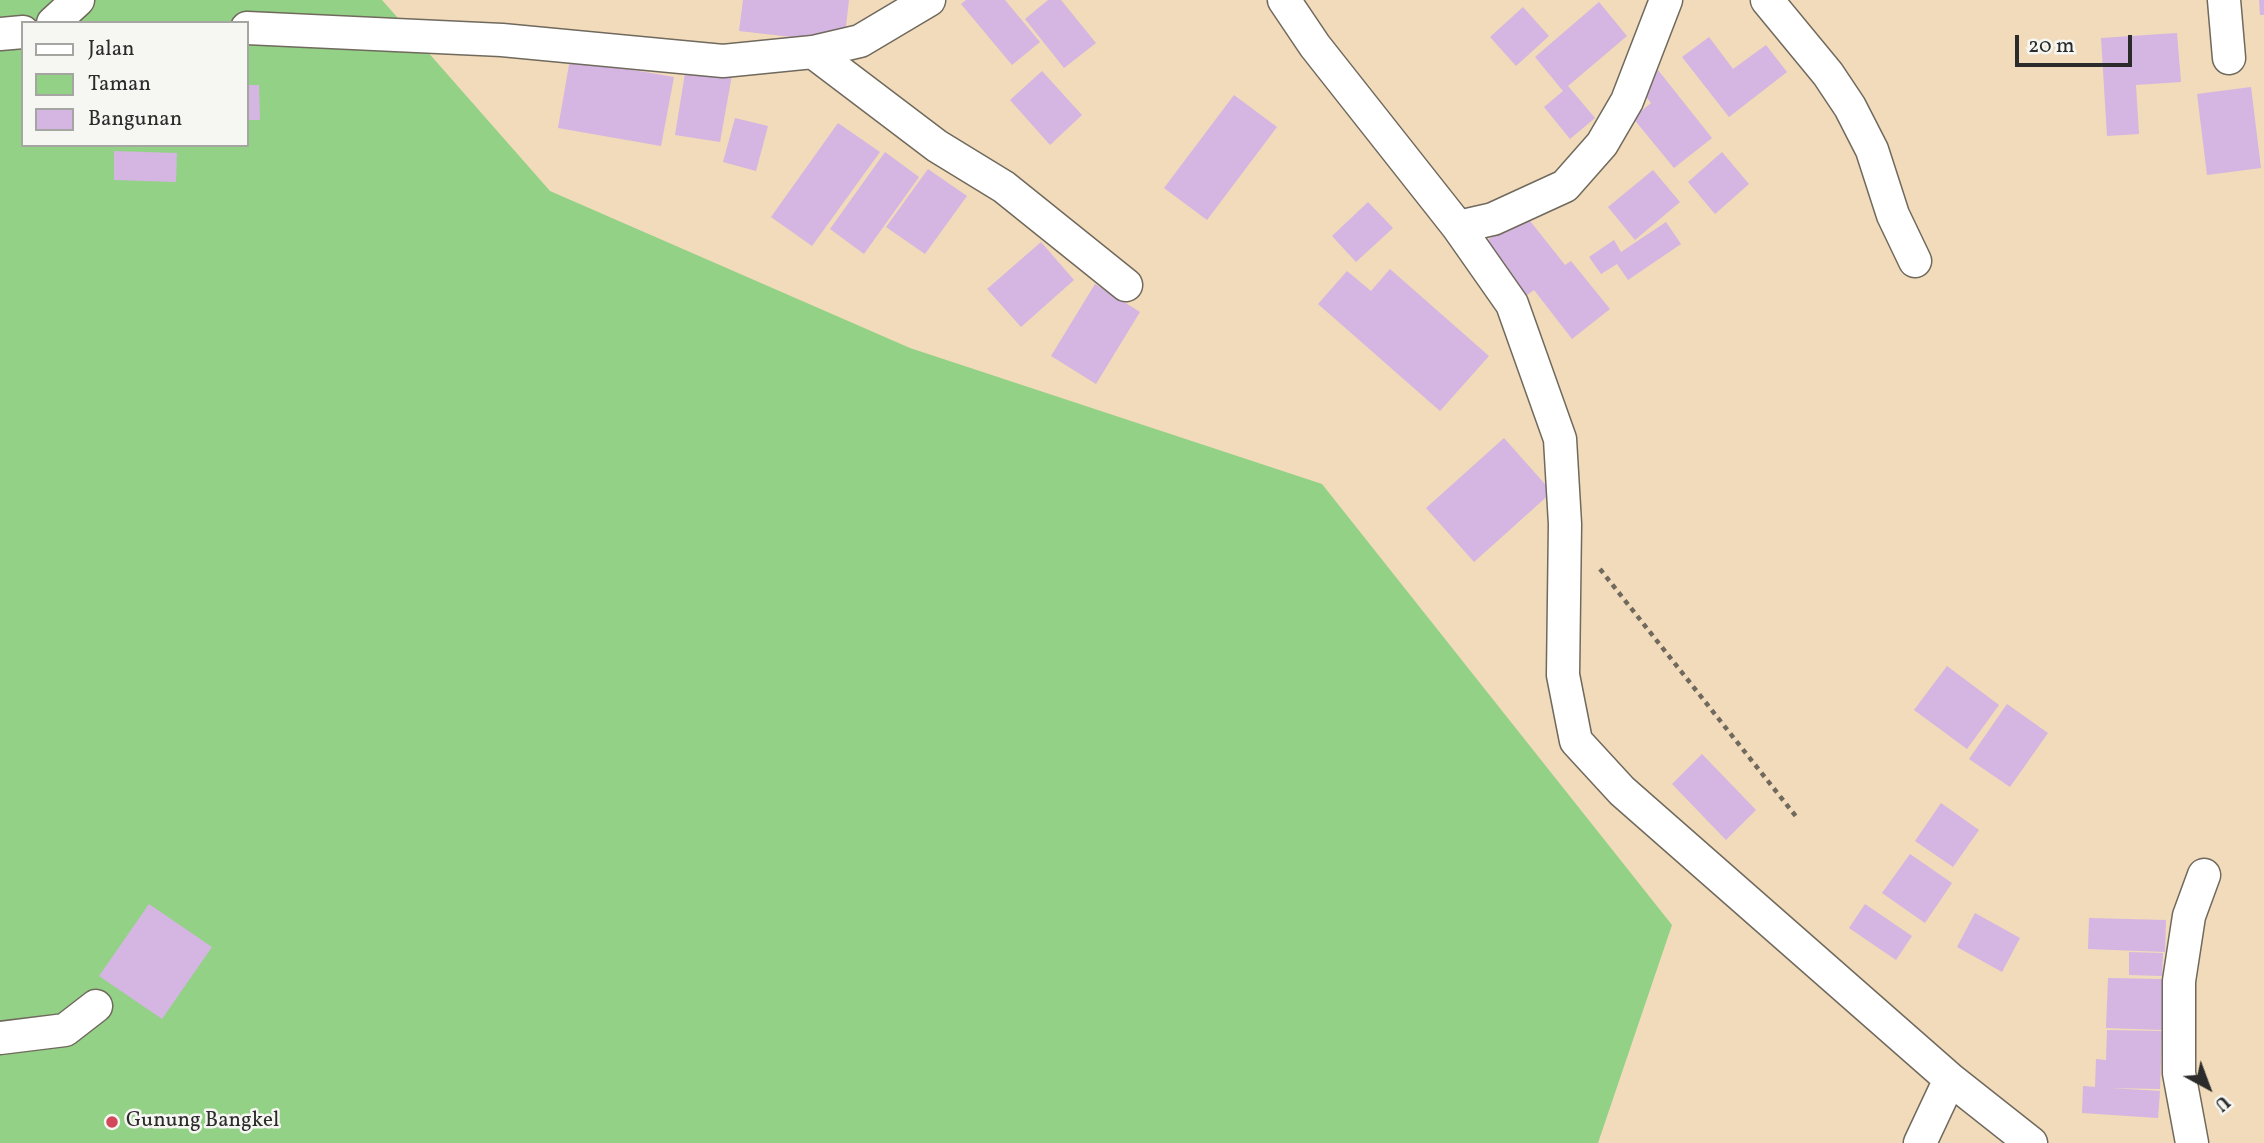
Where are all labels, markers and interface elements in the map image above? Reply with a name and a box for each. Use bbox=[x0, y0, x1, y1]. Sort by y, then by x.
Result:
legend bbox=[21, 21, 248, 147]
scale bar bbox=[2019, 21, 2136, 65]
text: 20 m bbox=[2028, 32, 2074, 61]
text: Jalan bbox=[88, 35, 135, 64]
text: Taman bbox=[88, 70, 151, 99]
text: Bangunan bbox=[88, 105, 182, 134]
north arrow bbox=[2173, 1052, 2243, 1122]
text: U bbox=[2208, 1089, 2235, 1117]
place label: Gunung Bangkel bbox=[126, 1109, 279, 1135]
marker: Gunung Bangkel bbox=[104, 1114, 120, 1130]

